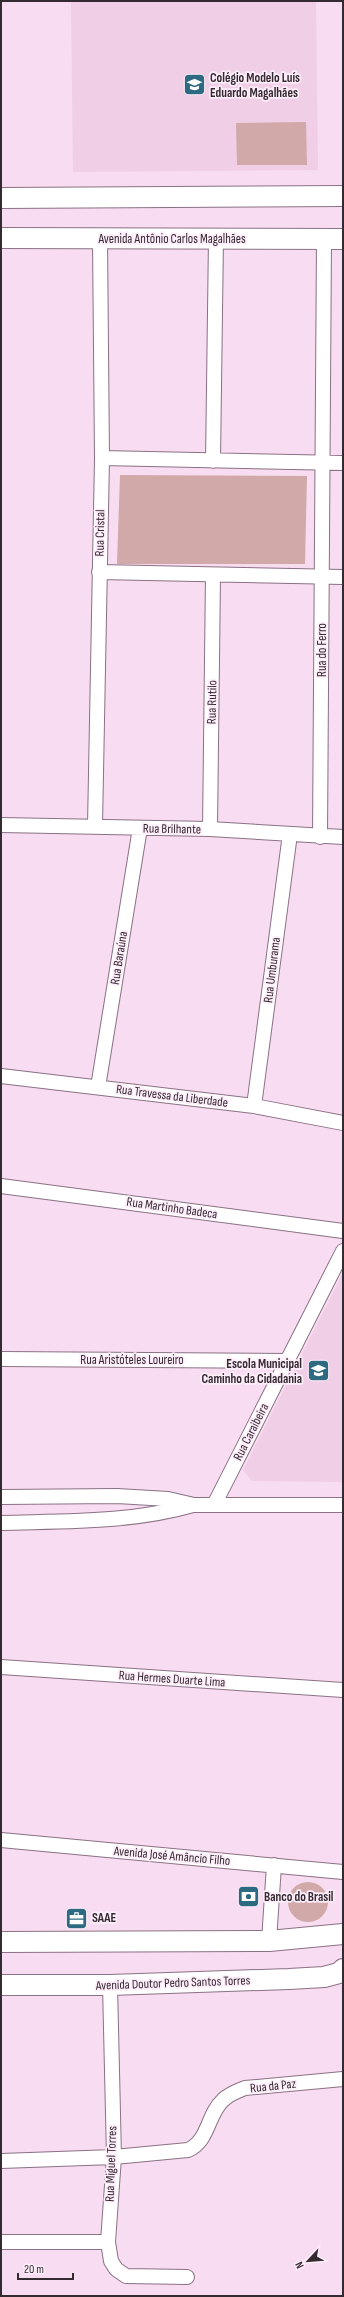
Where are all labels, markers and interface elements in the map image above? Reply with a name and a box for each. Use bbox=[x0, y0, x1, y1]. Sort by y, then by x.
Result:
place label: Colégio Modelo Luís Eduardo Magalhães bbox=[210, 70, 300, 101]
school or university icon: Colégio Modelo Luís Eduardo Magalhães bbox=[182, 72, 208, 98]
street label: Avenida Antônio Carlos Magalhães bbox=[97, 231, 246, 247]
street label: Rua Cristal bbox=[92, 509, 108, 557]
street label: Rua do Ferro bbox=[314, 623, 330, 677]
street label: Rua Rutilo bbox=[204, 680, 220, 724]
street label: Rua Brilhante bbox=[143, 820, 201, 838]
street label: Rua Baraúna bbox=[107, 930, 131, 986]
street label: Rua Umburama bbox=[260, 936, 284, 1004]
street label: Rua Travessa da Liberdade bbox=[115, 1081, 229, 1111]
street label: Rua Martinho Badeca bbox=[126, 1194, 218, 1222]
street label: Rua Aristóteles Loureiro bbox=[80, 1352, 184, 1368]
place label: Escola Municipal Caminho da Cidadania bbox=[202, 1356, 302, 1387]
school or university icon: Escola Municipal Caminho da Cidadania bbox=[305, 1358, 331, 1384]
street label: Rua Caraibeira bbox=[230, 1401, 272, 1463]
street label: Rua Hermes Duarte Lima bbox=[118, 1667, 226, 1691]
street label: Avenida José Amâncio Filho bbox=[112, 1843, 231, 1869]
bank icon: Banco do Brasil bbox=[235, 1884, 261, 1910]
place label: Banco do Brasil bbox=[264, 1889, 334, 1905]
office icon: SAAE bbox=[63, 1905, 89, 1931]
place label: SAAE bbox=[92, 1910, 116, 1926]
street label: Avenida Doutor Pedro Santos Torres bbox=[94, 1972, 251, 1994]
street label: Rua da Paz bbox=[249, 2076, 297, 2096]
street label: Rua Miguel Torres bbox=[102, 2125, 120, 2202]
north arrow bbox=[288, 2241, 328, 2281]
scale bar bbox=[18, 2255, 73, 2281]
text: N bbox=[292, 2260, 307, 2271]
text: 20 m bbox=[24, 2262, 44, 2277]

